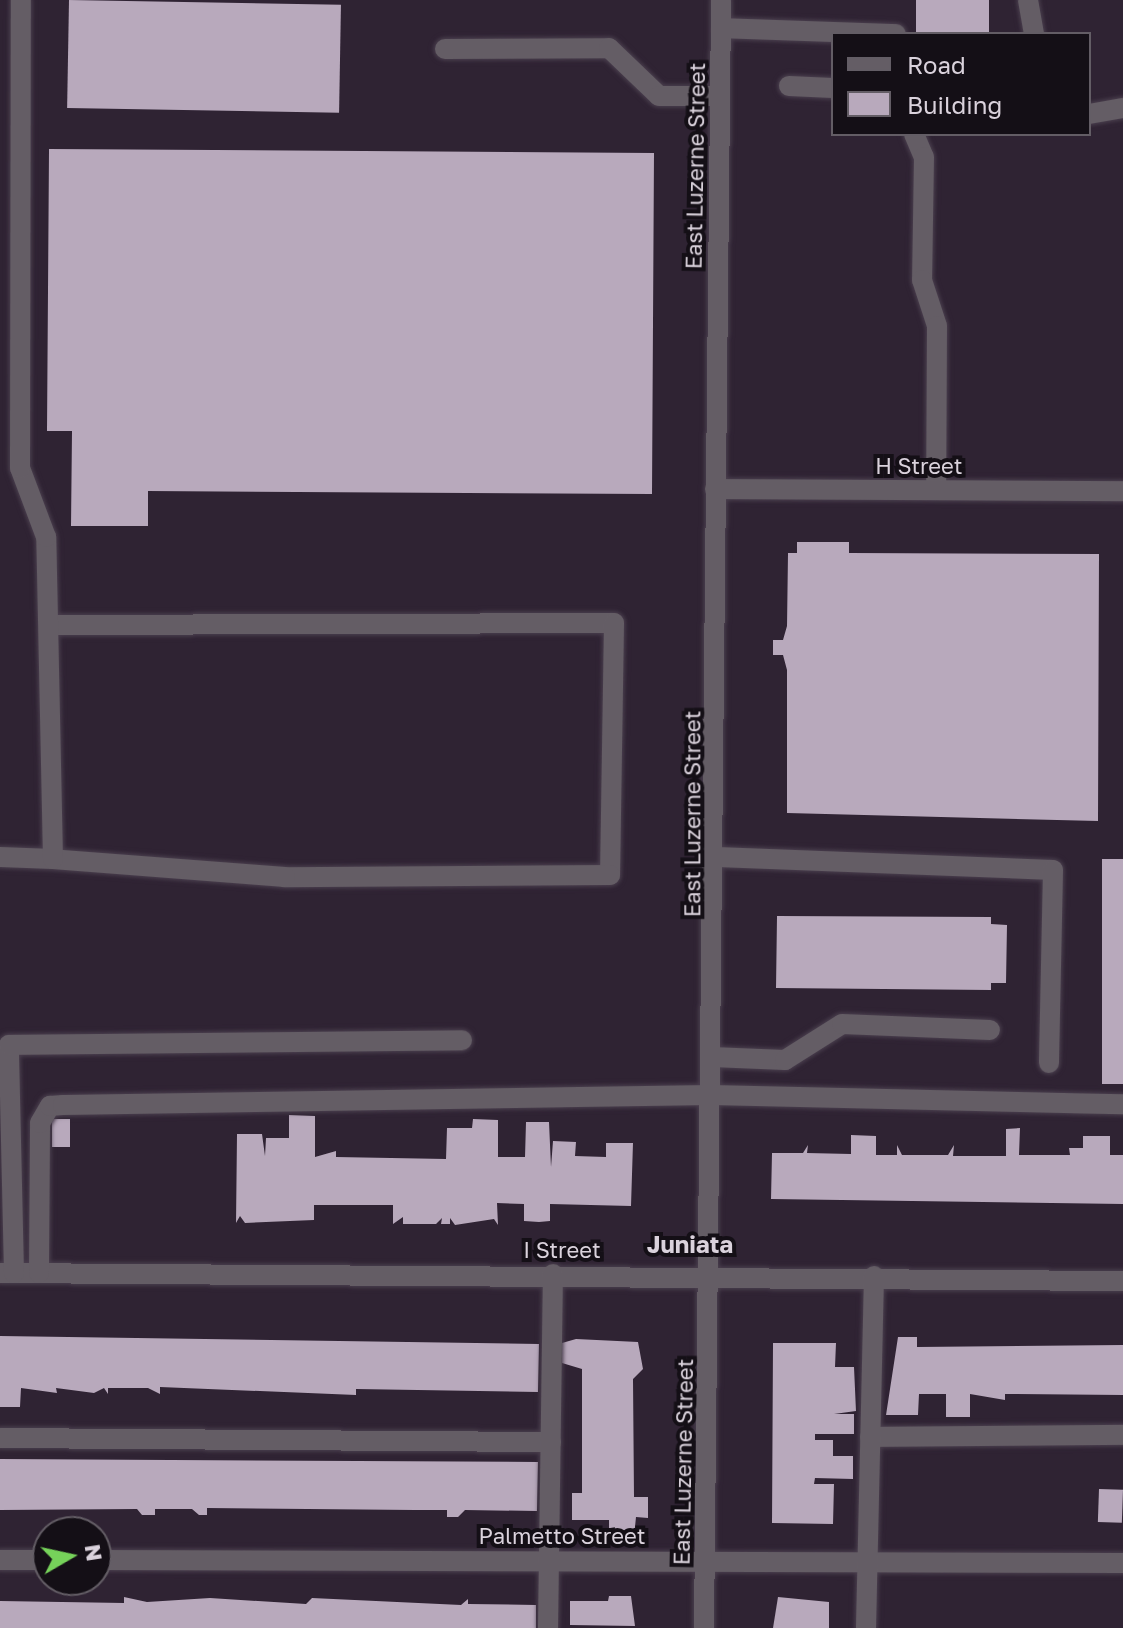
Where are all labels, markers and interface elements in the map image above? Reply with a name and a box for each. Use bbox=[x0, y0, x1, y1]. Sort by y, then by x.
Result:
legend bbox=[831, 32, 1091, 136]
text: Road bbox=[907, 50, 966, 79]
street label: East Luzerne Street bbox=[680, 63, 710, 269]
text: Building bbox=[907, 90, 1002, 119]
street label: H Street bbox=[875, 453, 963, 479]
street label: East Luzerne Street bbox=[679, 711, 705, 917]
district label: Juniata bbox=[647, 1230, 733, 1258]
street label: I Street bbox=[523, 1237, 601, 1263]
street label: East Luzerne Street bbox=[668, 1359, 698, 1565]
north arrow bbox=[32, 1516, 112, 1596]
street label: Palmetto Street bbox=[478, 1523, 646, 1549]
text: N bbox=[80, 1542, 109, 1563]

